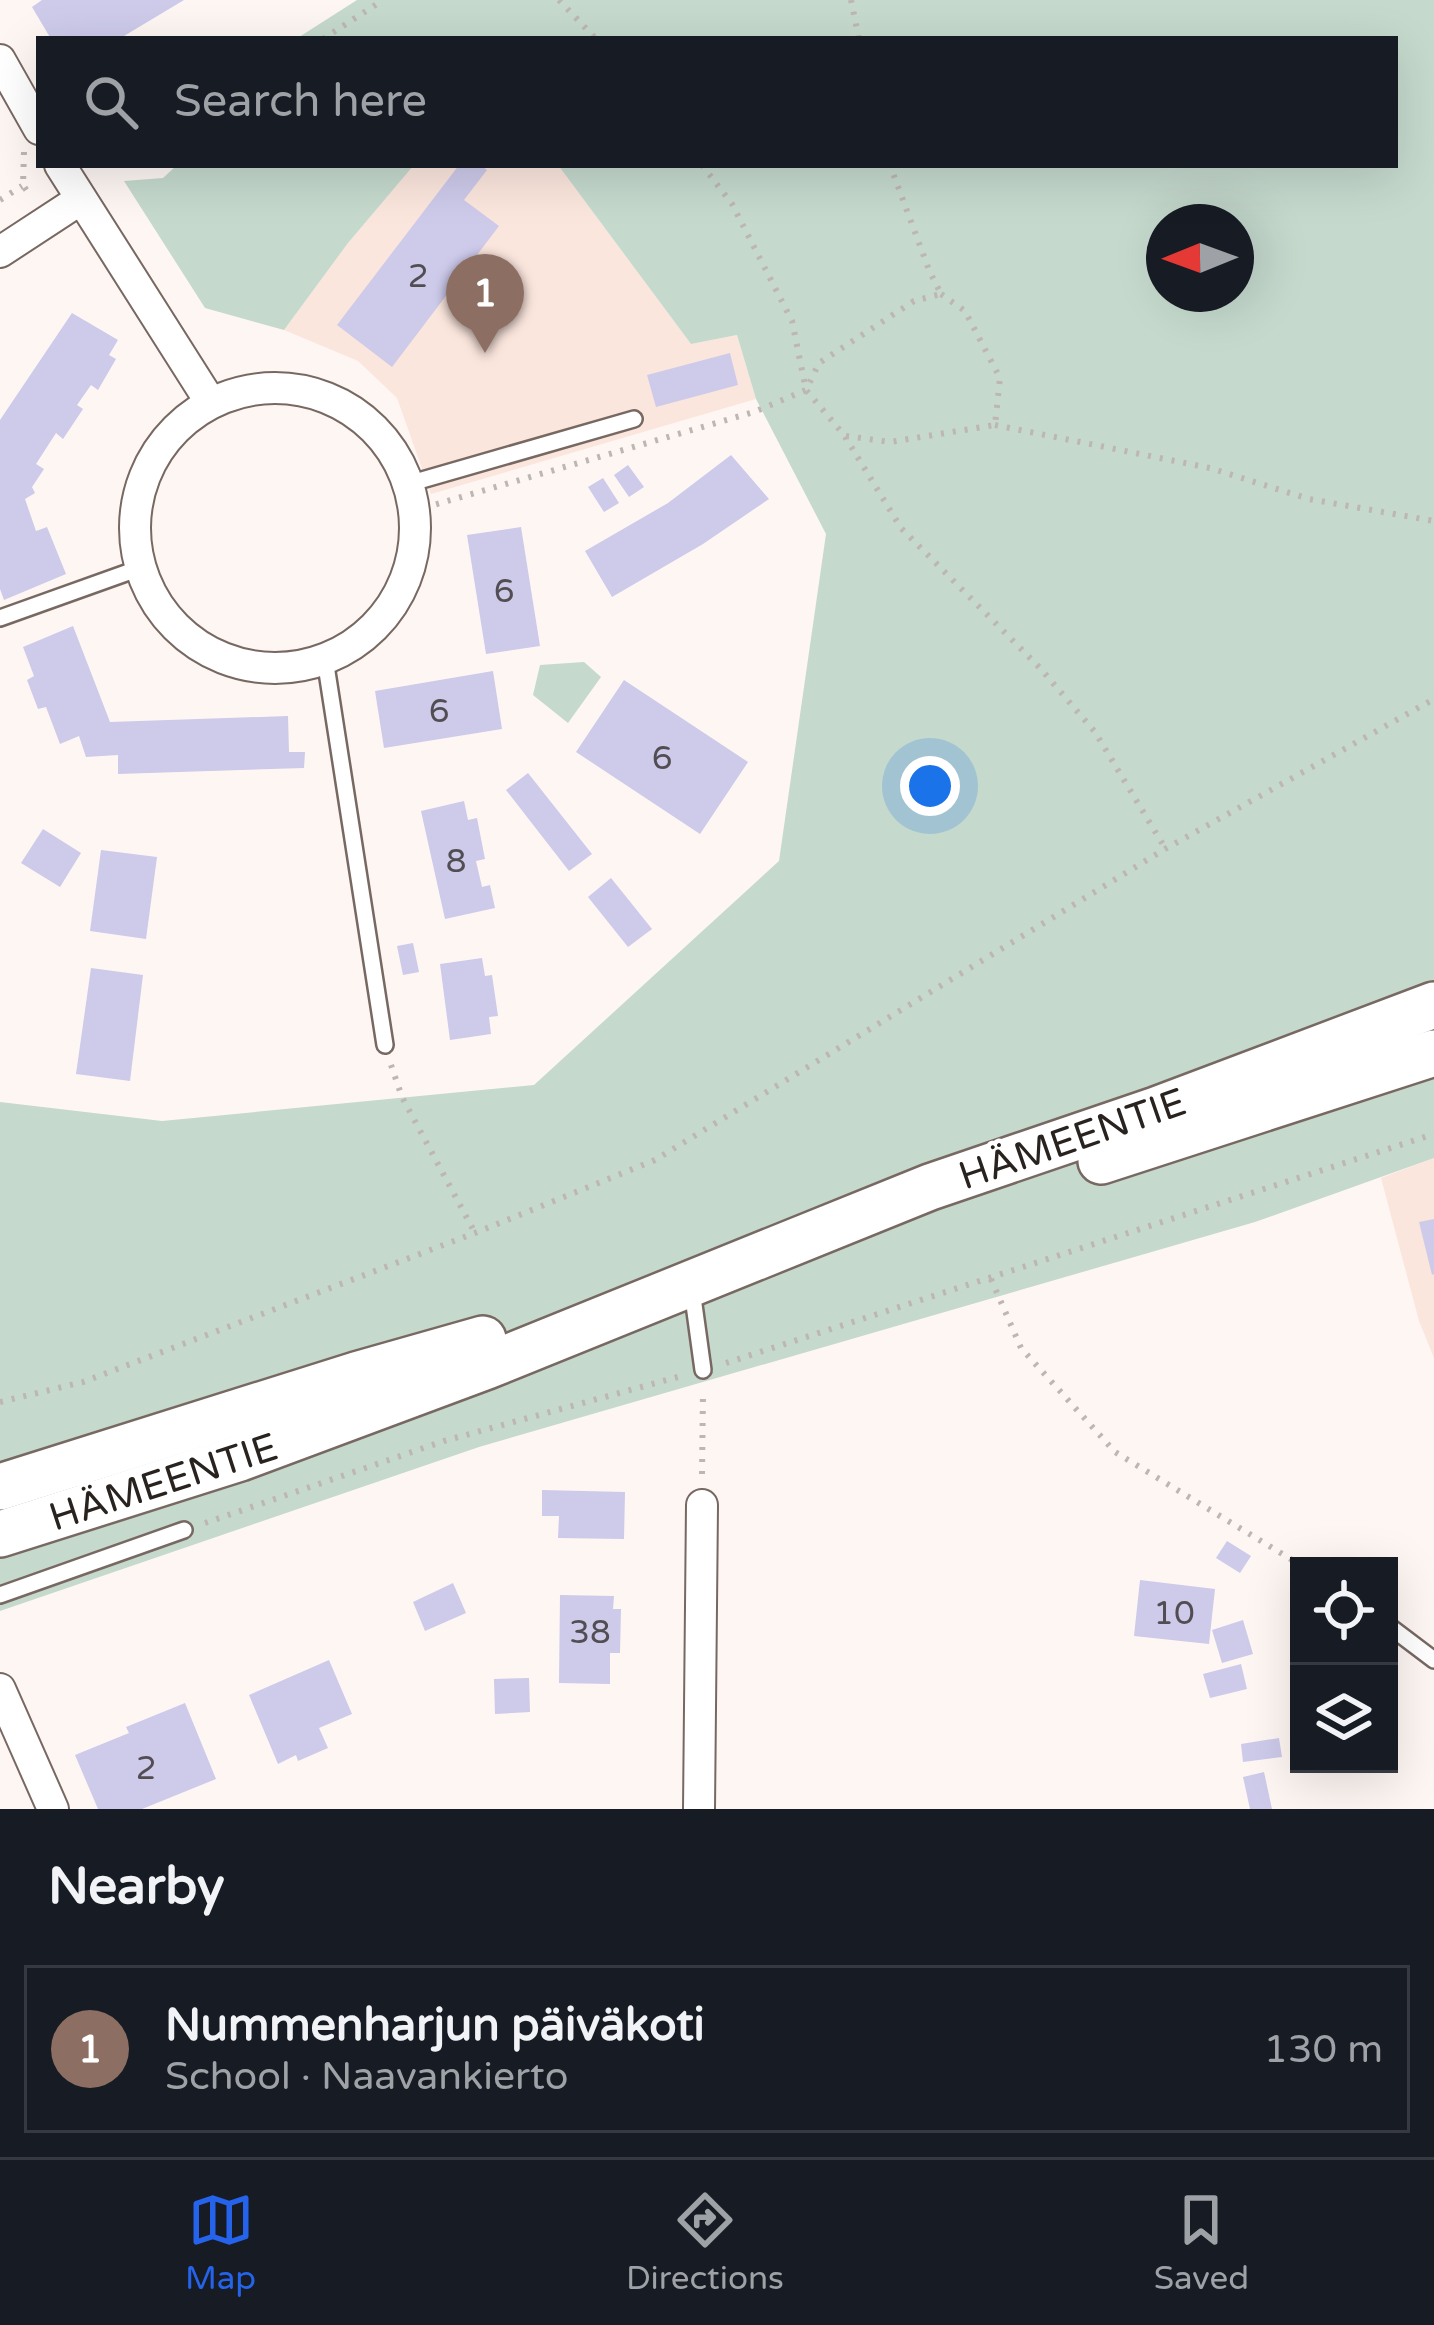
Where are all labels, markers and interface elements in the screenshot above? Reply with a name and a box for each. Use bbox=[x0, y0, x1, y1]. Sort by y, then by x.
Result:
search box bbox=[36, 36, 1398, 168]
icon: search bbox=[78, 69, 144, 135]
text: Search here bbox=[174, 75, 427, 129]
north arrow bbox=[1146, 204, 1254, 312]
pin: 1 bbox=[446, 254, 524, 353]
house number: 2 bbox=[408, 257, 428, 296]
house number: 6 bbox=[494, 572, 514, 611]
house number: 6 bbox=[429, 692, 449, 731]
house number: 6 bbox=[652, 739, 672, 778]
your location bbox=[900, 756, 960, 816]
house number: 8 bbox=[446, 842, 466, 881]
street label: HÄMEENTIE bbox=[953, 1079, 1192, 1200]
street label: HÄMEENTIE bbox=[43, 1423, 283, 1541]
map controls bbox=[1290, 1557, 1398, 1773]
button: locate bbox=[1290, 1557, 1398, 1665]
house number: 10 bbox=[1153, 1594, 1195, 1633]
house number: 38 bbox=[569, 1613, 611, 1652]
button: layers bbox=[1290, 1665, 1398, 1773]
house number: 2 bbox=[136, 1749, 156, 1788]
text: Nearby bbox=[48, 1856, 225, 1918]
text: Nummenharjun päiväkoti bbox=[165, 1999, 705, 2053]
text: 1 bbox=[78, 2026, 102, 2073]
text: 130 m bbox=[1264, 2026, 1383, 2073]
text: School · Naavankierto bbox=[165, 2053, 568, 2100]
tab: Map bbox=[185, 2187, 256, 2298]
tab: Directions bbox=[626, 2187, 784, 2298]
tab: Saved bbox=[1154, 2187, 1249, 2298]

